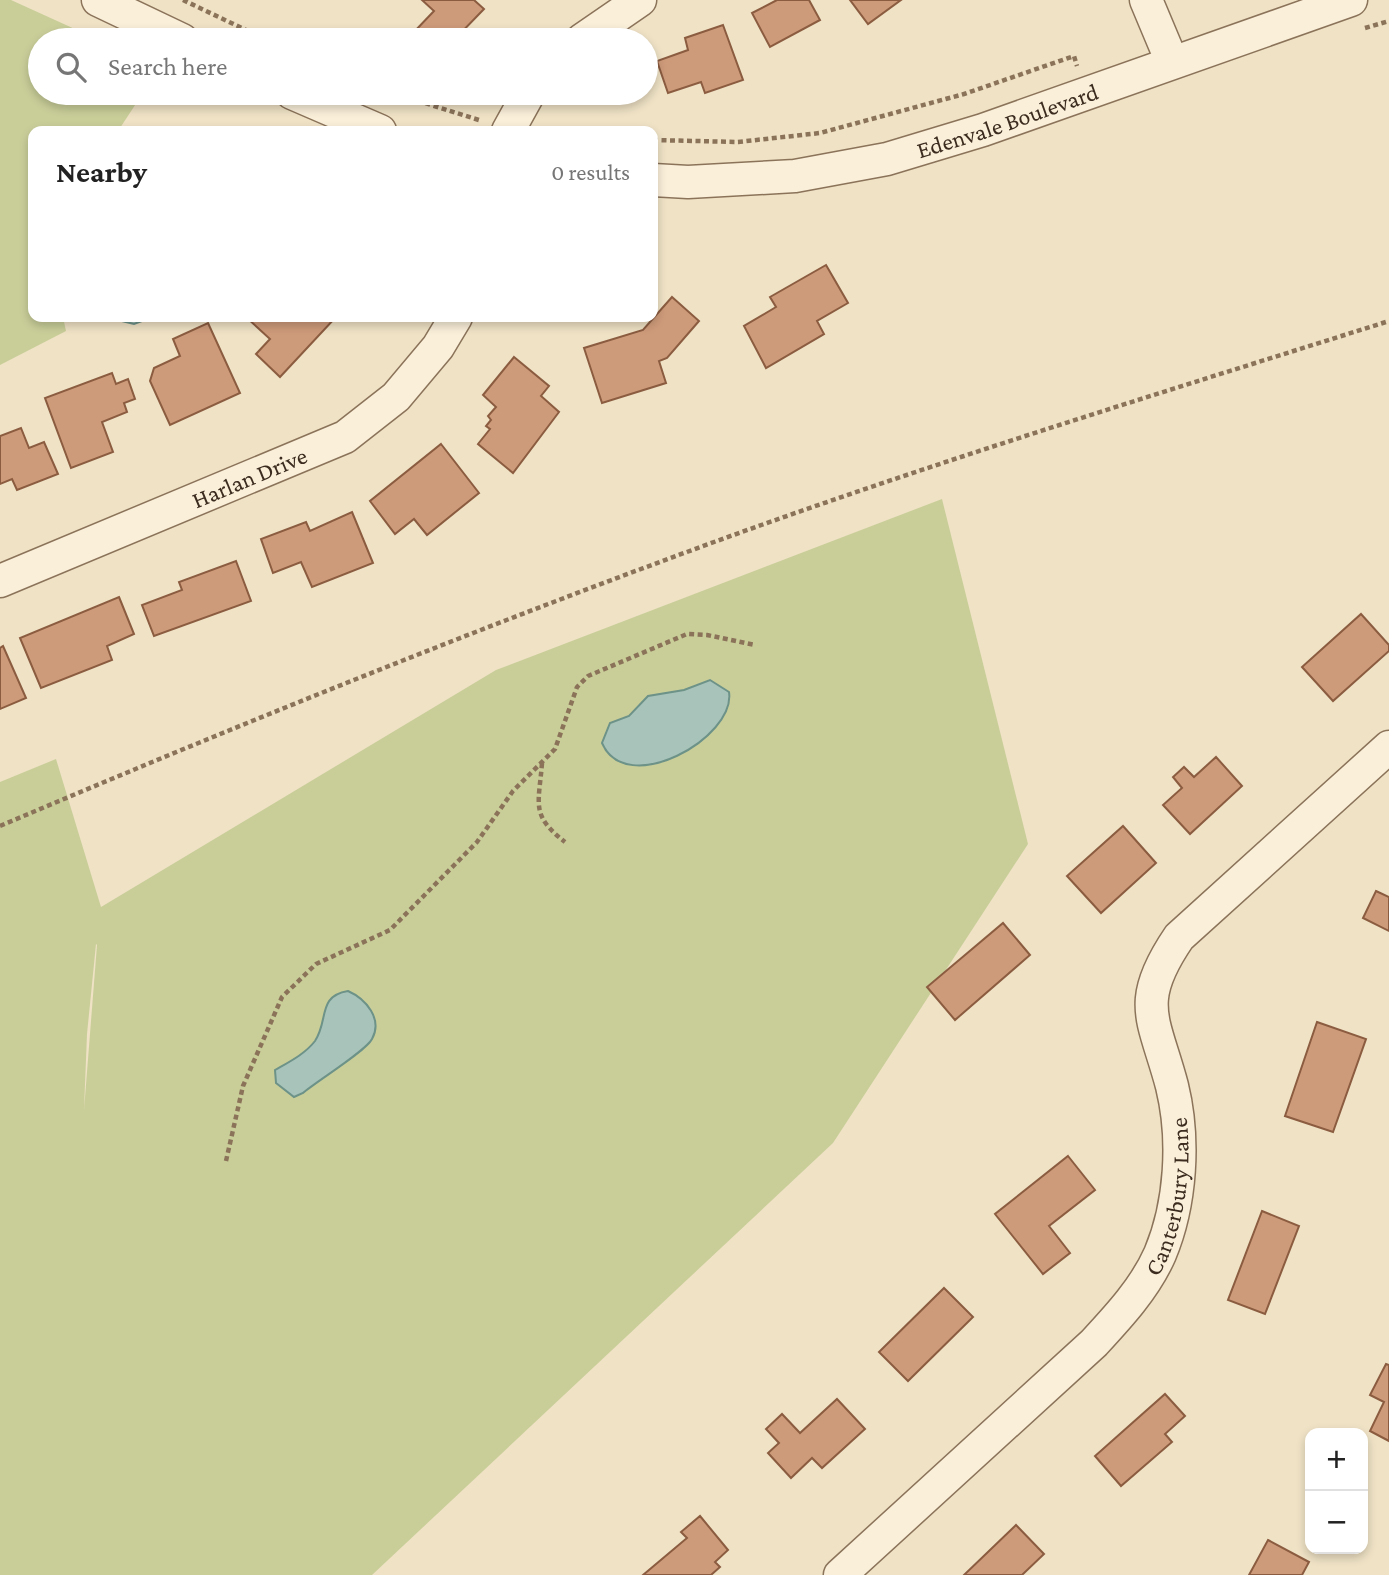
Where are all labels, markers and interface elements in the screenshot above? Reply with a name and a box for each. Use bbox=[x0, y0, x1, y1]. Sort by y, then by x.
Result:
search box bbox=[28, 28, 658, 105]
icon: search bbox=[52, 48, 90, 86]
text: Search here bbox=[108, 52, 227, 81]
street label: Edenvale Boulevard bbox=[913, 77, 1102, 163]
text: Nearby bbox=[56, 155, 147, 188]
text: 0 results bbox=[551, 159, 630, 185]
street label: Harlan Drive bbox=[188, 441, 311, 513]
street label: Canterbury Lane bbox=[1138, 1116, 1193, 1280]
map controls bbox=[1305, 1428, 1368, 1554]
button: + bbox=[1305, 1428, 1368, 1491]
button: − bbox=[1305, 1491, 1368, 1554]

